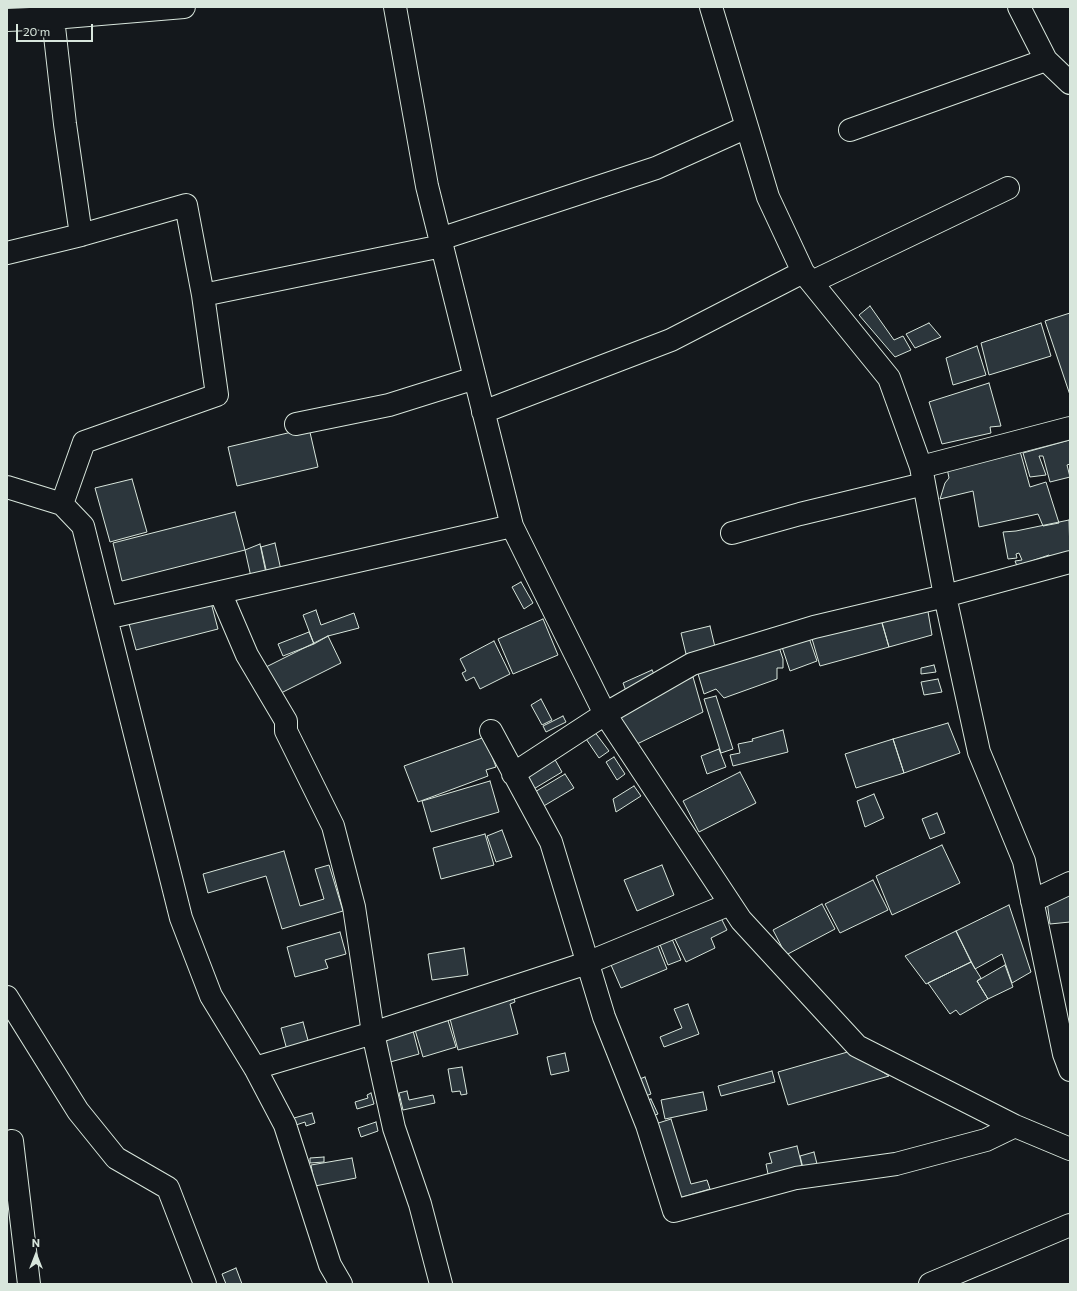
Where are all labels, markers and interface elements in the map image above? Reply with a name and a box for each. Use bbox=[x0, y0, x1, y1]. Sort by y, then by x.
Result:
scale bar bbox=[18, 16, 95, 42]
text: 20 m bbox=[23, 24, 50, 38]
north arrow bbox=[16, 1235, 56, 1275]
text: N bbox=[32, 1236, 40, 1249]

